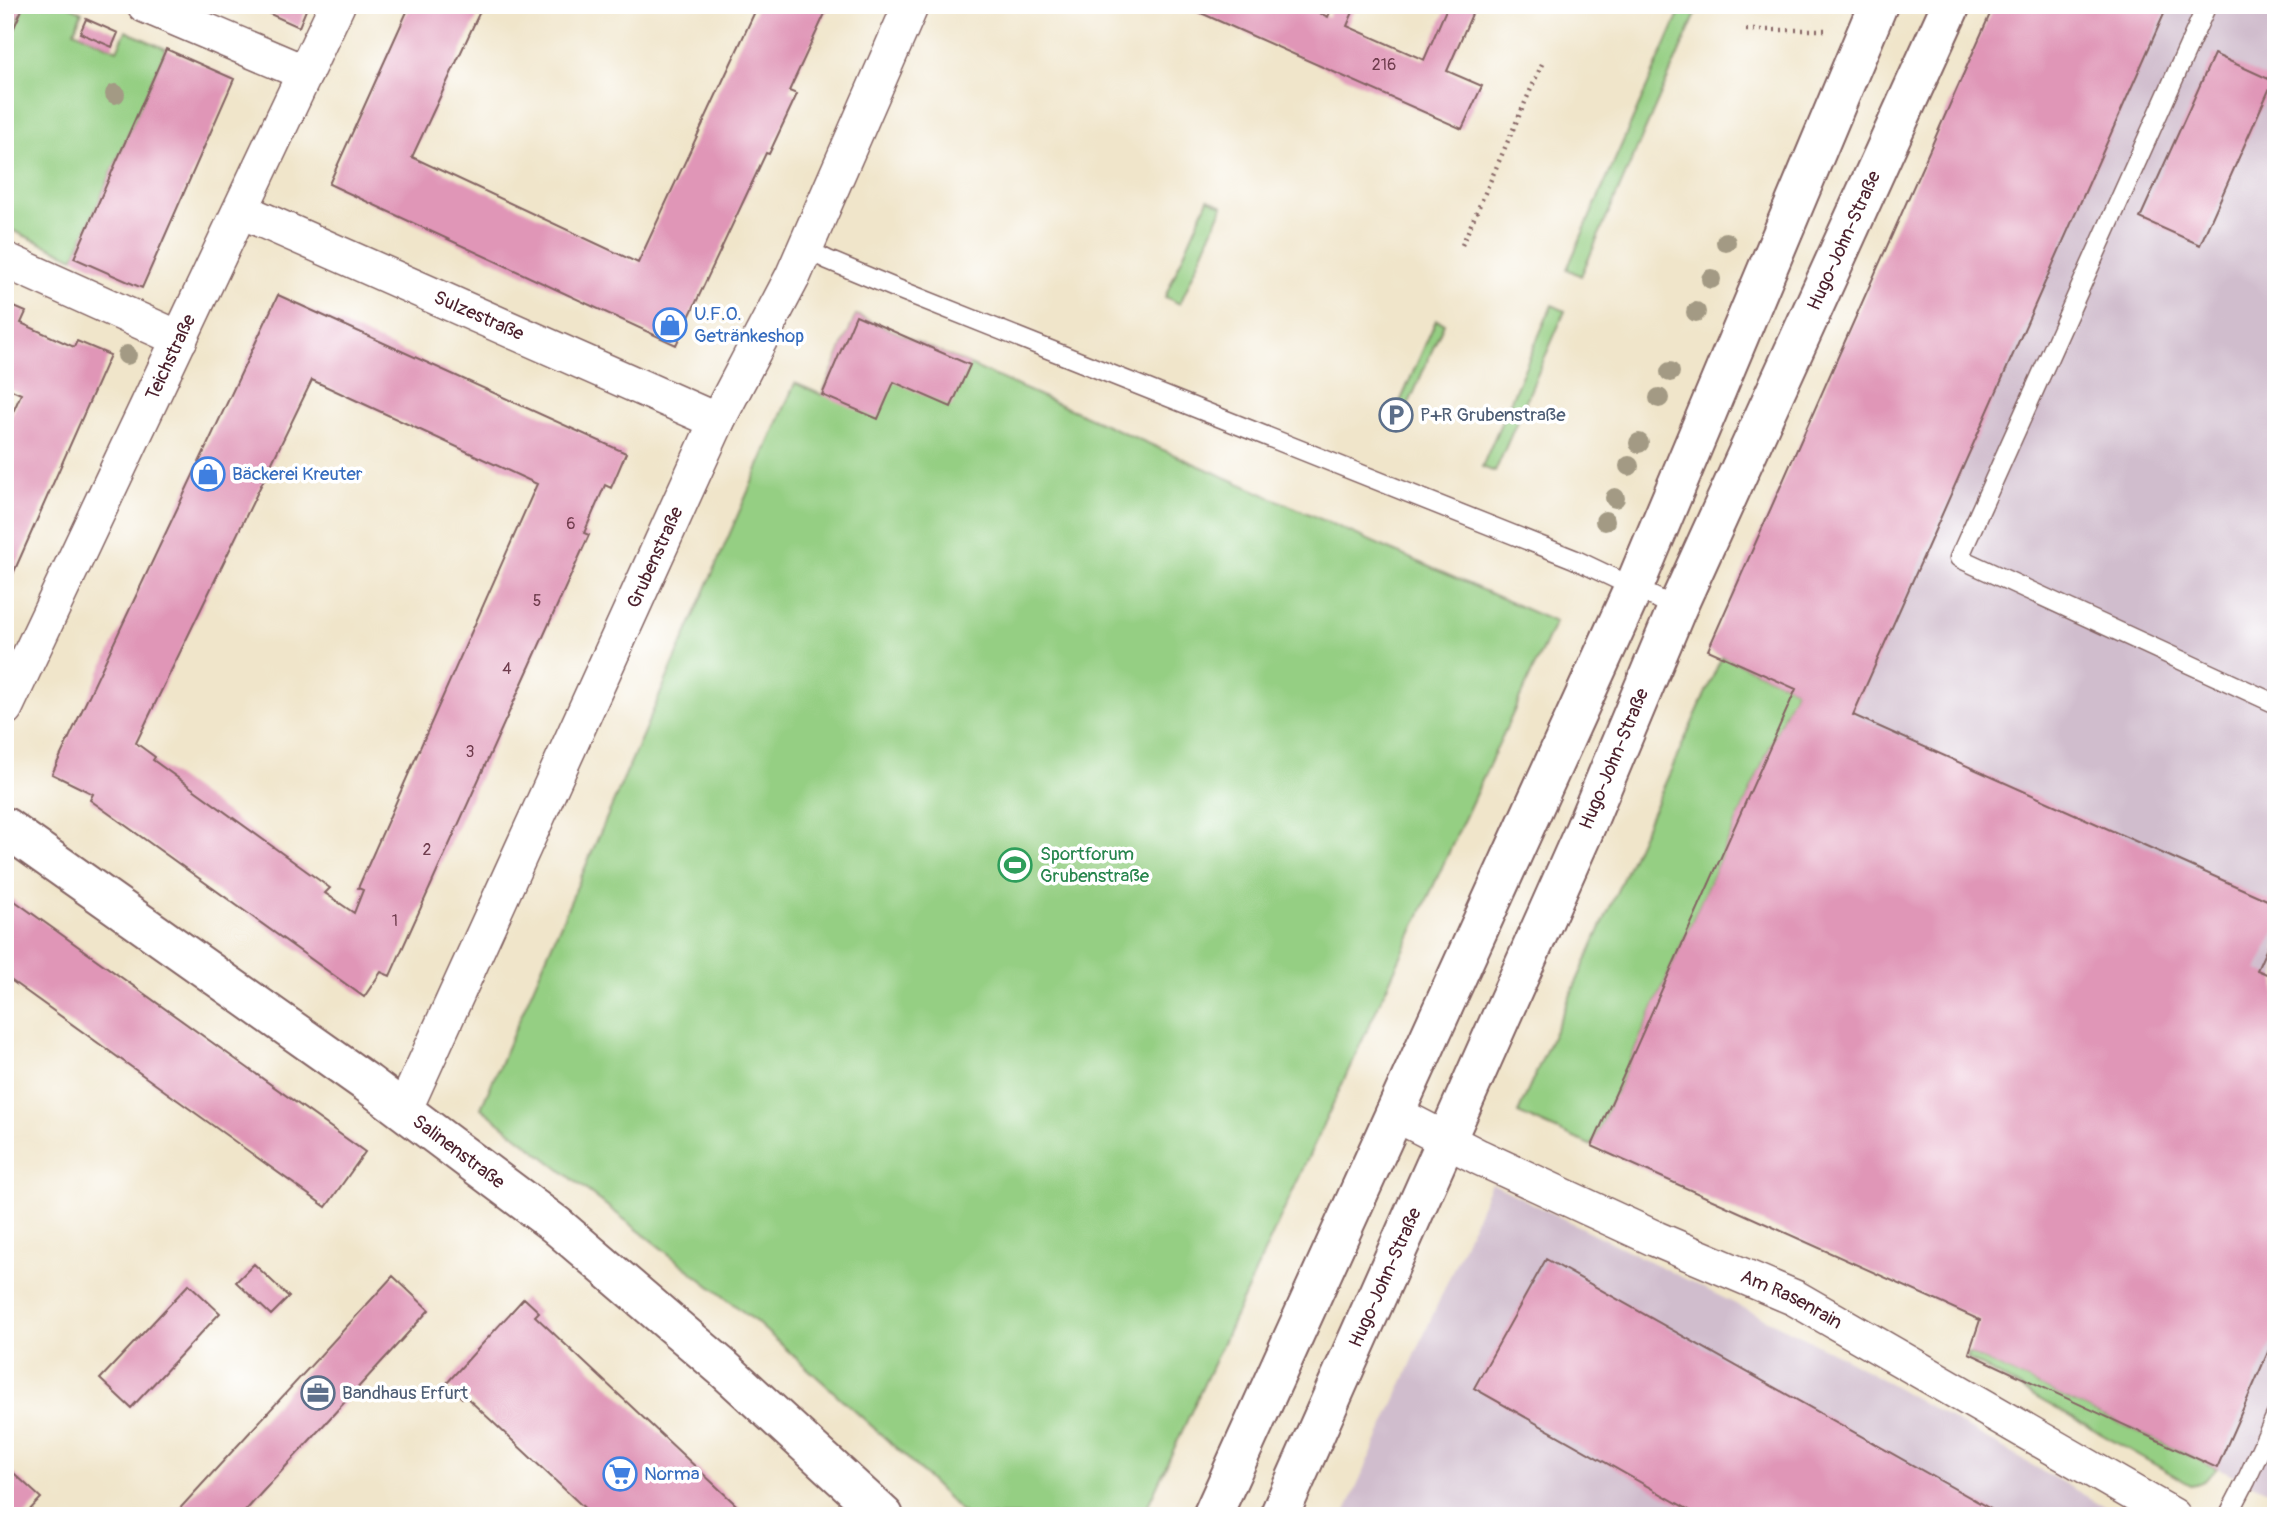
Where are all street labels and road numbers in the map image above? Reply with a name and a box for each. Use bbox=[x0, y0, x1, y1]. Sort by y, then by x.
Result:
street label: Hugo-John-Straße bbox=[1802, 166, 1886, 314]
street label: Sulzestraße bbox=[430, 285, 528, 346]
street label: Teichstraße bbox=[140, 310, 202, 404]
street label: Grubenstraße bbox=[622, 502, 689, 612]
street label: Hugo-John-Straße bbox=[1574, 684, 1654, 833]
street label: Salinenstraße bbox=[408, 1109, 510, 1195]
street label: Hugo-John-Straße bbox=[1344, 1203, 1427, 1351]
street label: Am Rasenrain bbox=[1737, 1264, 1847, 1335]

